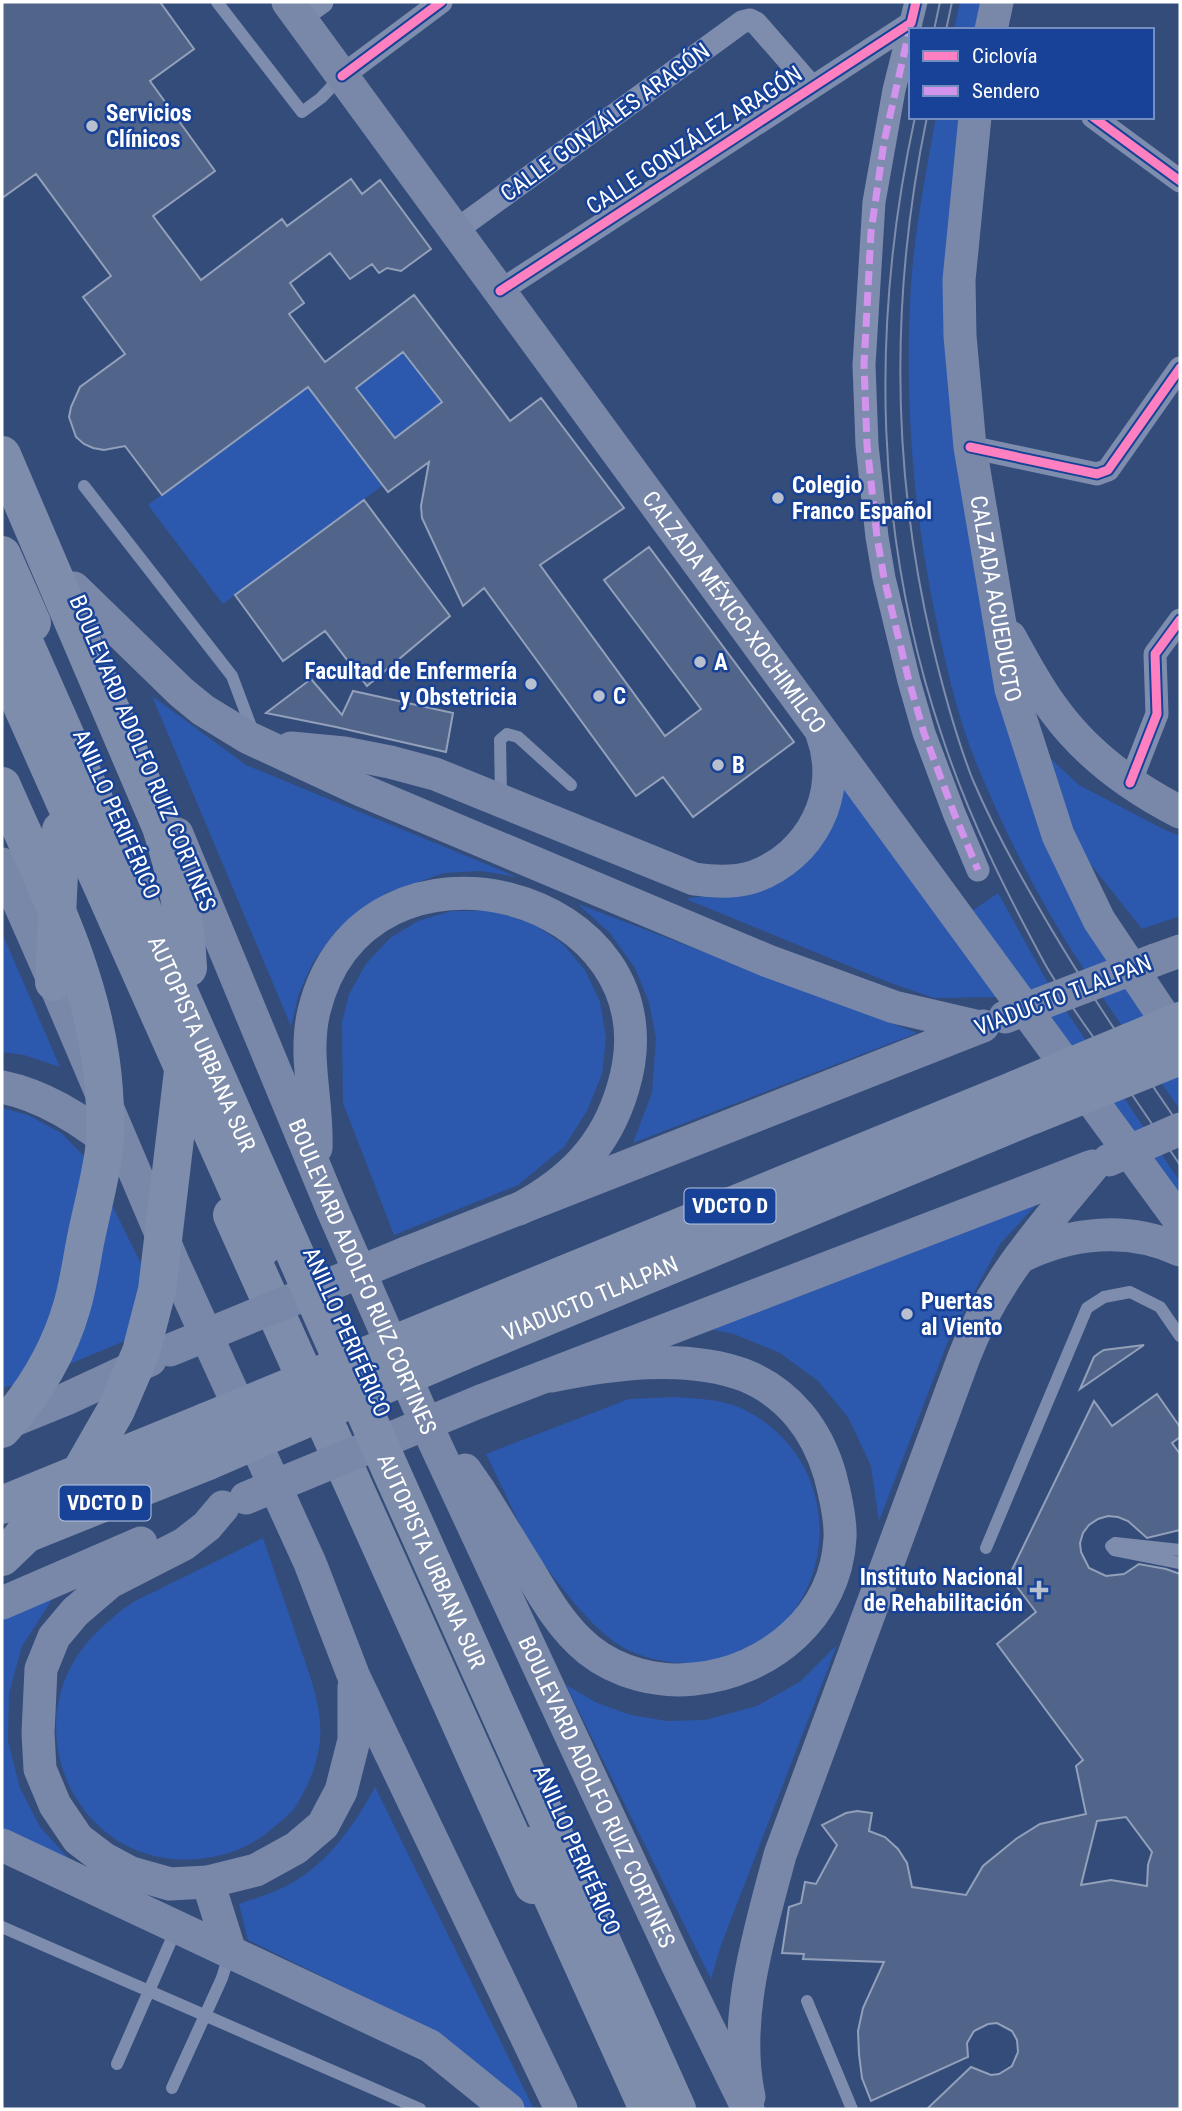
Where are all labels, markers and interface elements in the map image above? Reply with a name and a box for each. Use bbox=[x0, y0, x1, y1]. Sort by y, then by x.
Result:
legend bbox=[909, 28, 1154, 119]
street label: CALLE GONZÁLES ARAGÓN bbox=[495, 37, 715, 207]
text: Ciclovía bbox=[972, 44, 1038, 68]
street label: CALLE GONZÁLEZ ARAGÓN bbox=[581, 60, 807, 220]
text: Sendero bbox=[972, 79, 1040, 103]
place label: Servicios Clínicos bbox=[106, 100, 192, 153]
marker: Servicios Clínicos bbox=[84, 118, 100, 134]
place label: Colegio Franco Español bbox=[792, 472, 932, 525]
street label: CALZADA MÉXICO-XOCHIMILCO bbox=[638, 484, 832, 738]
marker: Colegio Franco Español bbox=[770, 490, 786, 506]
street label: CALZADA ACUEDUCTO bbox=[964, 493, 1027, 705]
street label: BOULEVARD ADOLFO RUIZ CORTINES bbox=[64, 591, 222, 915]
place label: A bbox=[714, 648, 728, 676]
marker: A bbox=[692, 654, 708, 670]
place label: Facultad de Enfermería y Obstetricia bbox=[305, 658, 517, 711]
marker: Facultad de Enfermería y Obstetricia bbox=[523, 676, 539, 692]
place label: C bbox=[613, 683, 626, 710]
marker: C bbox=[591, 688, 607, 704]
street label: ANILLO PERIFÉRICO bbox=[67, 725, 167, 903]
place label: B bbox=[732, 752, 745, 779]
marker: B bbox=[710, 757, 726, 773]
street label: AUTOPISTA URBANA SUR bbox=[142, 932, 261, 1156]
street label: VIADUCTO TLALPAN bbox=[971, 949, 1155, 1042]
street label: BOULEVARD ADOLFO RUIZ CORTINES bbox=[282, 1115, 442, 1439]
road number: VDCTO D bbox=[684, 1188, 776, 1224]
street label: ANILLO PERIFÉRICO bbox=[297, 1243, 397, 1421]
street label: VIADUCTO TLALPAN bbox=[499, 1251, 682, 1347]
place label: Puertas al Viento bbox=[921, 1288, 1003, 1341]
marker: Puertas al Viento bbox=[899, 1306, 915, 1322]
street label: AUTOPISTA URBANA SUR bbox=[371, 1450, 491, 1673]
road number: VDCTO D bbox=[60, 1486, 150, 1520]
place label: Instituto Nacional de Rehabilitación bbox=[860, 1564, 1023, 1617]
marker: Instituto Nacional de Rehabilitación bbox=[1029, 1580, 1049, 1600]
street label: BOULEVARD ADOLFO RUIZ CORTINES bbox=[512, 1632, 681, 1952]
street label: ANILLO PERIFÉRICO bbox=[527, 1761, 627, 1939]

